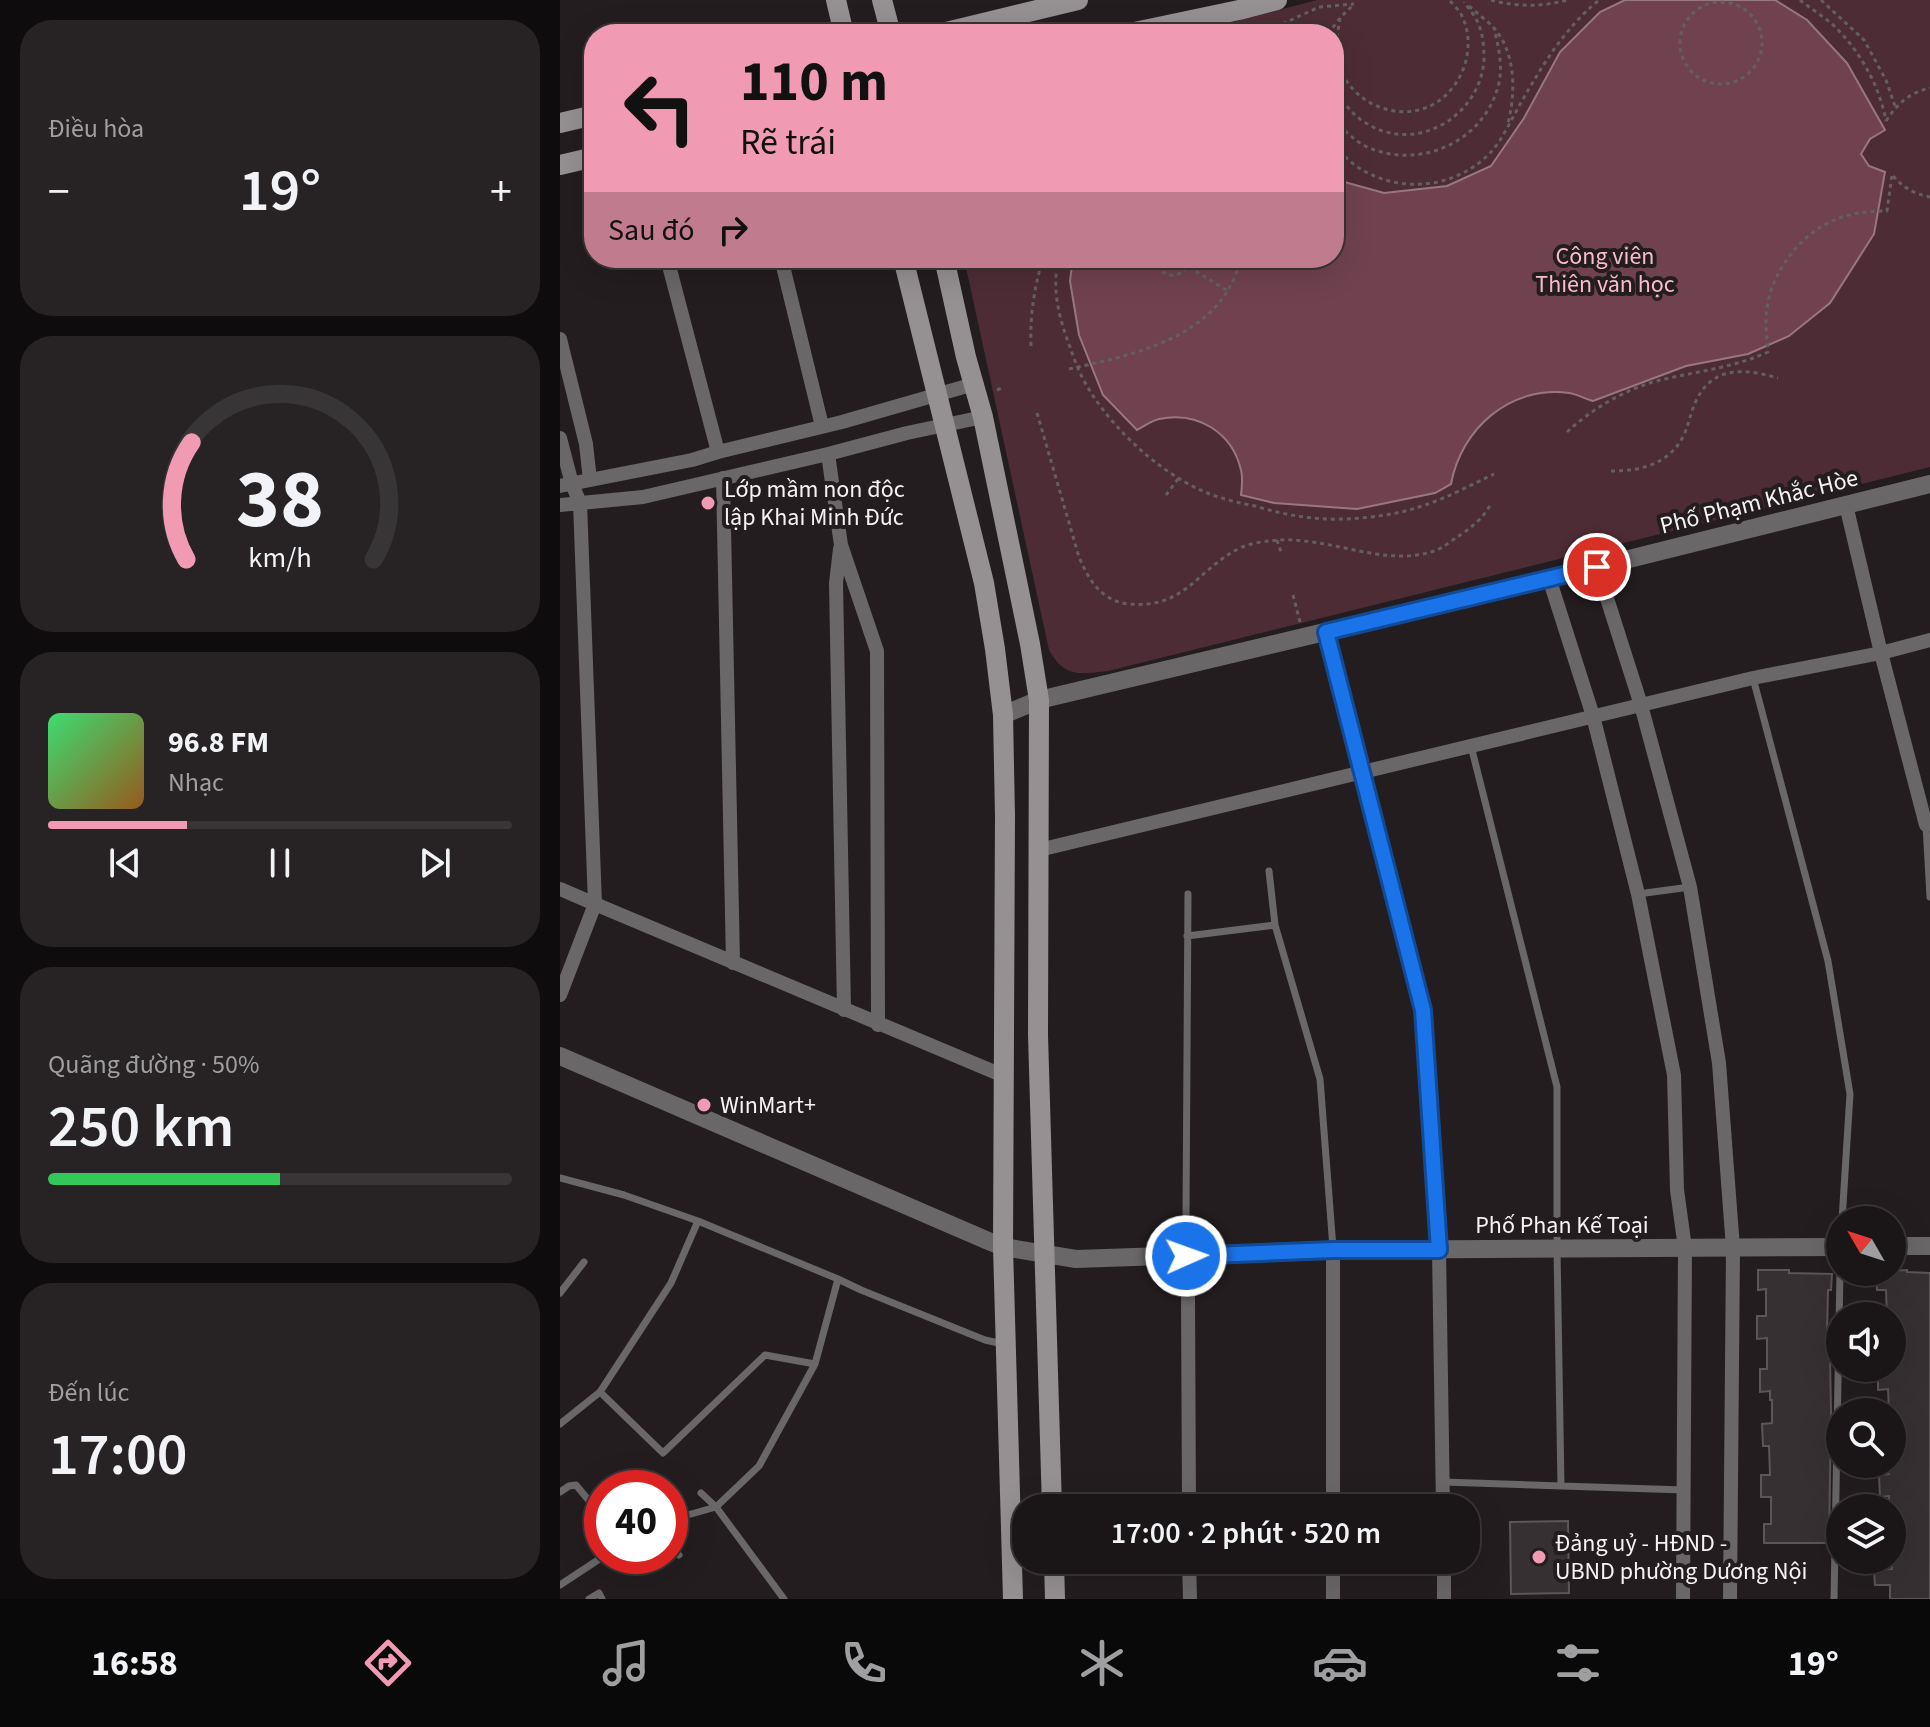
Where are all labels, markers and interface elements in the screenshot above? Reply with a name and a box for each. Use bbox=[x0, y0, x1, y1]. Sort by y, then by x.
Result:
text: 110 m bbox=[740, 43, 888, 122]
icon: left bbox=[608, 56, 712, 160]
text: Điều hòa bbox=[48, 110, 144, 147]
text: Rẽ trái bbox=[740, 117, 836, 168]
text: 19° bbox=[239, 149, 321, 234]
text: − bbox=[48, 161, 70, 224]
text: + bbox=[490, 161, 512, 224]
icon: right bbox=[711, 208, 755, 252]
text: Sau đó bbox=[608, 209, 695, 252]
park label: Công viên Thiên văn học bbox=[1535, 239, 1675, 302]
text: 38 bbox=[236, 440, 324, 558]
street label: Phố Phạm Khắc Hòe bbox=[1656, 460, 1862, 544]
place label: Lớp mầm non độc lập Khai Minh Đức bbox=[724, 472, 905, 535]
marker: Lớp mầm non độc lập Khai Minh Đức bbox=[699, 494, 717, 512]
pin bbox=[1563, 533, 1631, 601]
text: km/h bbox=[248, 538, 312, 578]
icon: arrive bbox=[1575, 545, 1619, 589]
text: 96.8 FM bbox=[168, 721, 269, 764]
text: Nhạc bbox=[168, 764, 224, 801]
icon: previous bbox=[103, 841, 147, 885]
icon: pause bbox=[258, 841, 302, 885]
icon: next bbox=[413, 841, 457, 885]
text: Quãng đường · 50% bbox=[48, 1046, 259, 1083]
text: 250 km bbox=[48, 1085, 234, 1170]
place label: WinMart+ bbox=[720, 1088, 816, 1123]
marker: WinMart+ bbox=[695, 1096, 713, 1114]
north arrow bbox=[1826, 1206, 1906, 1286]
map controls bbox=[1826, 1206, 1906, 1574]
street label: Phố Phan Kế Toại bbox=[1475, 1208, 1649, 1243]
position arrow bbox=[1144, 1214, 1228, 1298]
button: sound bbox=[1826, 1302, 1906, 1382]
text: Đến lúc bbox=[48, 1374, 129, 1411]
button: search bbox=[1826, 1398, 1906, 1478]
text: 17:00 bbox=[48, 1413, 188, 1498]
speed limit sign: 40 bbox=[584, 1470, 688, 1574]
button: layers bbox=[1826, 1494, 1906, 1574]
text: 17:00 · 2 phút · 520 m bbox=[1111, 1512, 1381, 1555]
place label: Đảng uỷ - HĐND - UBND phường Dương Nội bbox=[1555, 1526, 1807, 1589]
marker: Đảng uỷ - HĐND - UBND phường Dương Nội bbox=[1530, 1548, 1548, 1566]
icon: directions bbox=[360, 1635, 416, 1691]
icon: music bbox=[598, 1635, 654, 1691]
icon: phone bbox=[836, 1635, 892, 1691]
icon: climate bbox=[1074, 1635, 1130, 1691]
icon: car bbox=[1312, 1635, 1368, 1691]
icon: filters bbox=[1550, 1635, 1606, 1691]
text: 16:58 bbox=[91, 1638, 178, 1689]
text: 19° bbox=[1788, 1638, 1839, 1689]

